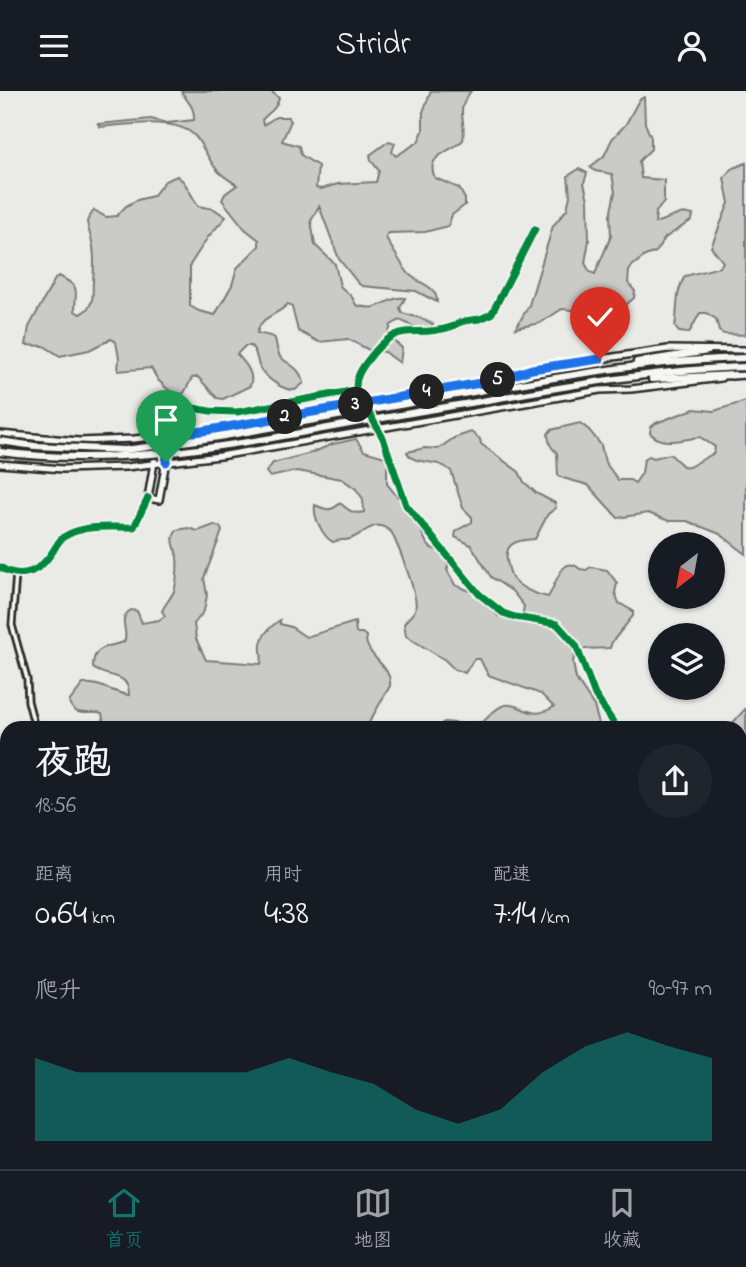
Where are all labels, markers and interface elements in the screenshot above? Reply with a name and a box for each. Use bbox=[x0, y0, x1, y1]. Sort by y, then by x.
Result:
text: Stridr bbox=[336, 22, 410, 69]
icon: menu bbox=[35, 27, 73, 65]
icon: person bbox=[673, 27, 711, 65]
pin bbox=[570, 287, 630, 359]
icon: check bbox=[581, 298, 619, 336]
pin: 5 bbox=[480, 363, 516, 397]
text: 5 bbox=[492, 366, 503, 393]
pin: 4 bbox=[410, 375, 444, 409]
text: 4 bbox=[423, 378, 430, 405]
pin: 3 bbox=[338, 387, 374, 423]
pin bbox=[136, 390, 196, 462]
text: 3 bbox=[352, 391, 359, 418]
pin: 2 bbox=[268, 399, 302, 435]
icon: arrive bbox=[147, 401, 185, 439]
text: 2 bbox=[280, 403, 289, 430]
north arrow bbox=[648, 532, 724, 609]
map controls bbox=[648, 532, 725, 700]
button: layers bbox=[648, 623, 725, 700]
text: 夜跑 bbox=[35, 736, 111, 792]
button: share bbox=[638, 744, 712, 818]
text: 18:56 bbox=[35, 790, 76, 823]
text: 距离 bbox=[35, 862, 73, 889]
text: 用时 bbox=[264, 862, 302, 889]
text: 配速 bbox=[493, 862, 531, 889]
text: 0.64 bbox=[35, 889, 87, 940]
text: 4:38 bbox=[264, 889, 309, 940]
text: 7:14 bbox=[493, 889, 536, 940]
text: km bbox=[87, 905, 115, 932]
text: /km bbox=[536, 905, 570, 932]
text: 90–97 m bbox=[649, 973, 712, 1006]
text: 爬升 bbox=[35, 975, 81, 1008]
tab: 首页 bbox=[105, 1184, 143, 1255]
tab: 地图 bbox=[354, 1184, 392, 1255]
tab: 收藏 bbox=[603, 1184, 641, 1255]

